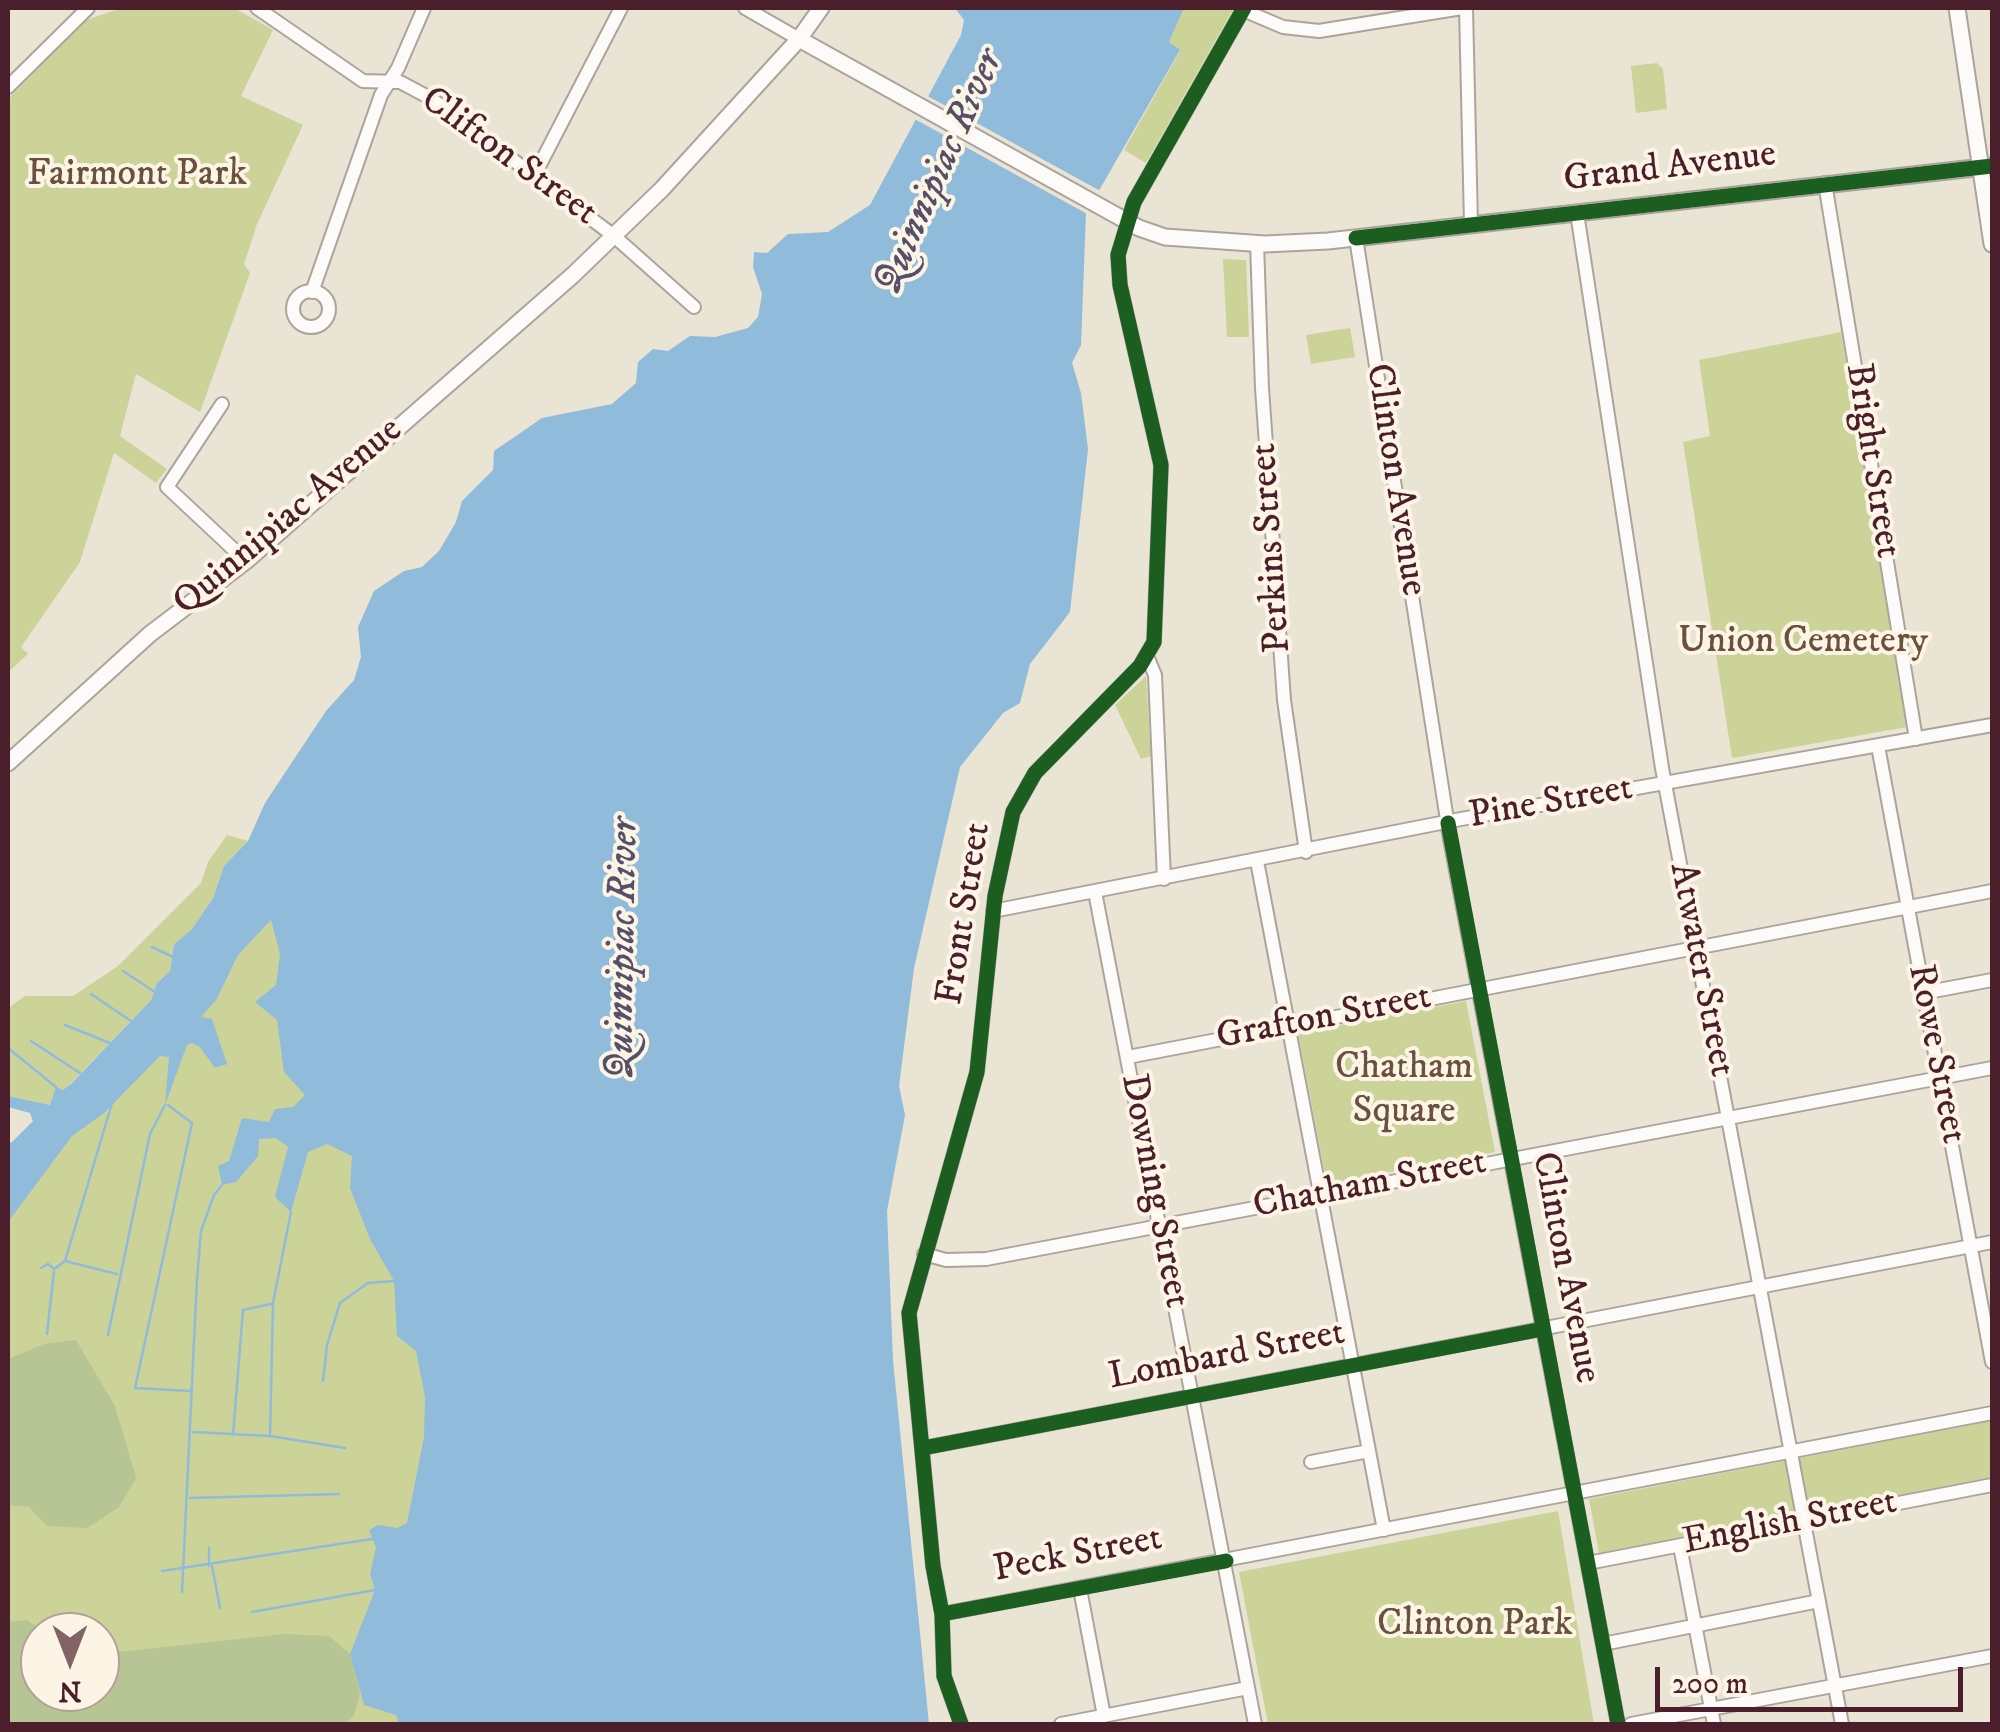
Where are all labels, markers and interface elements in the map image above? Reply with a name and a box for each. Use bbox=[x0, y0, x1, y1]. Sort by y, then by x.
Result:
water label: Quinnipiac River bbox=[866, 43, 1016, 303]
street label: Clifton Street bbox=[411, 79, 605, 237]
street label: Grand Avenue bbox=[1561, 133, 1779, 205]
park label: Fairmont Park bbox=[27, 153, 247, 199]
street label: Clinton Avenue bbox=[1353, 361, 1435, 599]
street label: Bright Street bbox=[1833, 361, 1909, 561]
street label: Quinnipiac Avenue bbox=[165, 409, 413, 627]
street label: Perkins Street bbox=[1243, 441, 1303, 655]
park label: Union Cemetery bbox=[1678, 620, 1928, 666]
street label: Pine Street bbox=[1466, 767, 1636, 841]
water label: Quinnipiac River bbox=[599, 818, 651, 1080]
street label: Front Street bbox=[929, 820, 1003, 1008]
street label: Atwater Street bbox=[1657, 859, 1743, 1081]
street label: Rowe Street bbox=[1895, 961, 1975, 1147]
street label: Grafton Street bbox=[1213, 976, 1435, 1062]
park label: Chatham Square bbox=[1335, 1046, 1473, 1136]
street label: Downing Street bbox=[1108, 1070, 1198, 1312]
street label: Chatham Street bbox=[1250, 1141, 1490, 1231]
street label: Clinton Avenue bbox=[1519, 1149, 1609, 1387]
street label: Lombard Street bbox=[1105, 1312, 1349, 1402]
street label: English Street bbox=[1679, 1481, 1901, 1567]
street label: Peck Street bbox=[990, 1517, 1166, 1595]
park label: Clinton Park bbox=[1377, 1603, 1573, 1649]
north arrow bbox=[20, 1612, 120, 1712]
scale bar bbox=[1660, 1647, 1968, 1709]
text: 200 m bbox=[1672, 1666, 1748, 1703]
text: N bbox=[59, 1673, 82, 1708]

